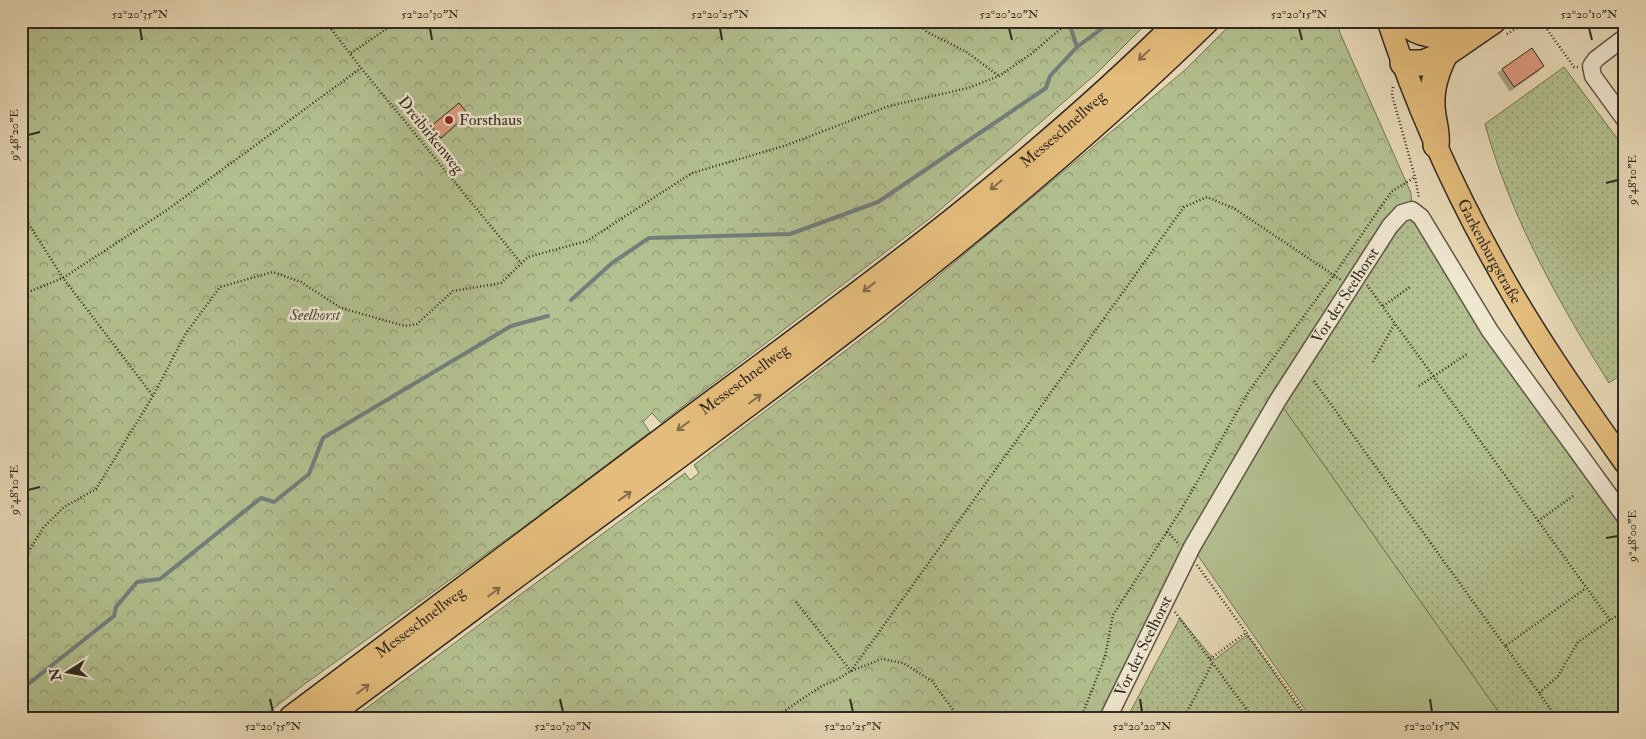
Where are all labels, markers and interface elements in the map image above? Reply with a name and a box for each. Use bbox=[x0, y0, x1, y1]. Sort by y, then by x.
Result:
text: 52°20'35"N bbox=[112, 7, 169, 22]
text: 52°20'30"N bbox=[401, 7, 459, 22]
text: 52°20'25"N bbox=[691, 7, 749, 22]
text: 52°20'20"N bbox=[979, 7, 1039, 22]
text: 52°20'15"N bbox=[1271, 7, 1327, 22]
text: 52°20'10"N bbox=[1560, 7, 1618, 22]
one-way arrow bbox=[1138, 49, 1151, 61]
street label: Messeschnellweg bbox=[1016, 86, 1111, 172]
street label: Dreibirkenweg bbox=[394, 92, 469, 179]
text: 9°48'20"E bbox=[7, 109, 22, 162]
place label: Forsthaus bbox=[459, 110, 522, 130]
marker: Forsthaus bbox=[443, 114, 455, 126]
text: 9°48'10"E bbox=[1625, 155, 1640, 206]
one-way arrow bbox=[990, 180, 1003, 191]
street label: Garkenburgstraße bbox=[1453, 195, 1526, 308]
street label: Vor der Seelhorst bbox=[1307, 244, 1383, 347]
one-way arrow bbox=[863, 281, 876, 292]
park label: Seelhorst bbox=[289, 305, 342, 325]
street label: Messeschnellweg bbox=[695, 339, 794, 419]
one-way arrow bbox=[748, 393, 761, 404]
one-way arrow bbox=[677, 420, 690, 431]
text: 9°48'10"E bbox=[7, 465, 22, 516]
one-way arrow bbox=[617, 490, 631, 501]
text: 9°48'00"E bbox=[1625, 510, 1640, 563]
street label: Messeschnellweg bbox=[371, 581, 470, 662]
one-way arrow bbox=[487, 587, 501, 597]
street label: Vor der Seelhorst bbox=[1110, 592, 1177, 700]
north arrow bbox=[42, 646, 92, 696]
text: N bbox=[46, 666, 65, 683]
one-way arrow bbox=[356, 684, 370, 694]
text: 52°20'35"N bbox=[245, 719, 302, 734]
text: 52°20'30"N bbox=[534, 719, 592, 734]
text: 52°20'25"N bbox=[824, 719, 882, 734]
text: 52°20'20"N bbox=[1112, 719, 1172, 734]
text: 52°20'15"N bbox=[1404, 719, 1460, 734]

